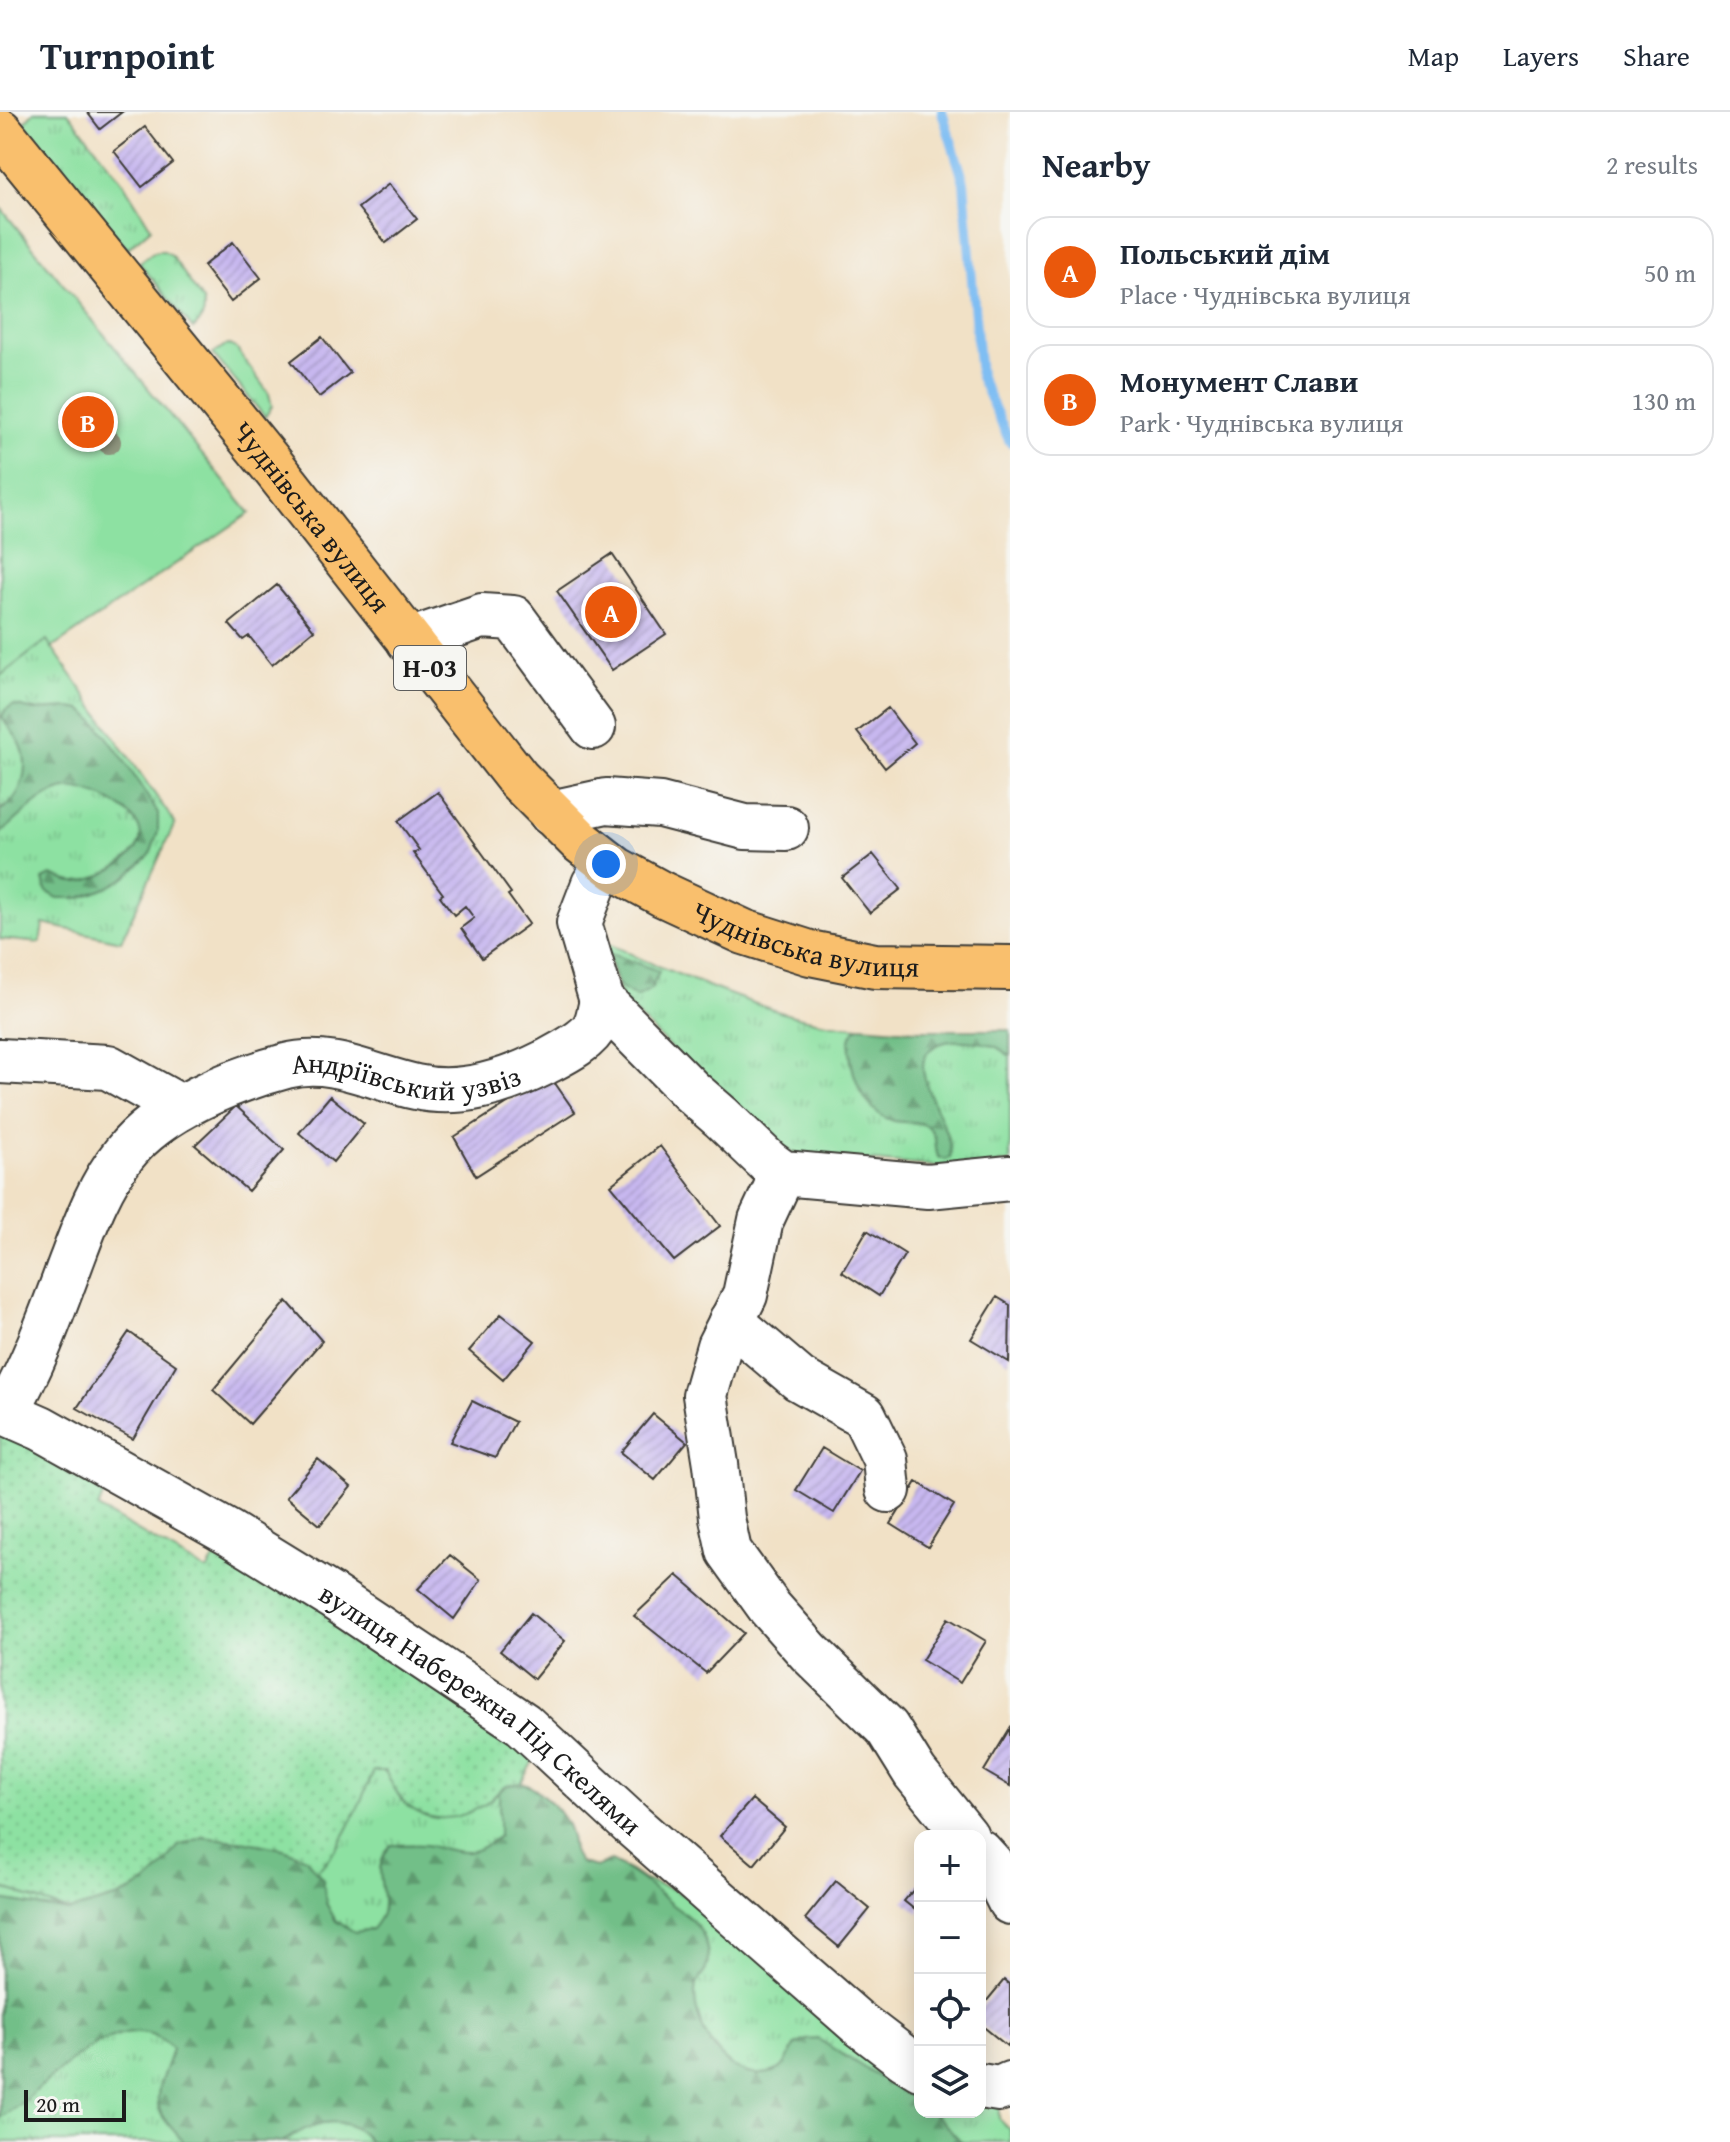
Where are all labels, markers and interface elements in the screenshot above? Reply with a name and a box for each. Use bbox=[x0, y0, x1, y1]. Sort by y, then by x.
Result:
text: Turnpoint bbox=[40, 27, 215, 83]
text: Map bbox=[1408, 35, 1459, 76]
text: Layers bbox=[1503, 35, 1579, 76]
text: Share bbox=[1623, 35, 1690, 76]
text: Nearby bbox=[1042, 140, 1151, 189]
text: 2 results bbox=[1606, 145, 1698, 184]
text: Польський дім bbox=[1120, 231, 1330, 275]
text: A bbox=[1062, 253, 1078, 292]
text: 50 m bbox=[1644, 253, 1696, 292]
text: Place · Чуднівська вулиця bbox=[1120, 275, 1411, 314]
text: Монумент Слави bbox=[1120, 359, 1358, 403]
text: B bbox=[1062, 381, 1078, 420]
text: 130 m bbox=[1631, 381, 1696, 420]
pin: B bbox=[62, 392, 114, 452]
text: Park · Чуднівська вулиця bbox=[1120, 403, 1403, 442]
street label: Чуднівська вулиця bbox=[224, 412, 401, 621]
pin: A bbox=[585, 582, 637, 642]
road number: Н-03 bbox=[394, 646, 466, 690]
your location bbox=[586, 844, 626, 884]
street label: Чуднівська вулиця bbox=[686, 890, 919, 987]
street label: Андріївський узвіз bbox=[289, 1041, 526, 1110]
street label: вулиця Набережна Під Скелями bbox=[312, 1572, 651, 1845]
map controls bbox=[914, 1830, 986, 2118]
button: + bbox=[914, 1830, 986, 1902]
button: − bbox=[914, 1902, 986, 1974]
button: locate bbox=[914, 1974, 986, 2046]
button: layers bbox=[914, 2046, 986, 2118]
scale bar bbox=[24, 2086, 126, 2122]
text: 20 m bbox=[36, 2088, 80, 2120]

